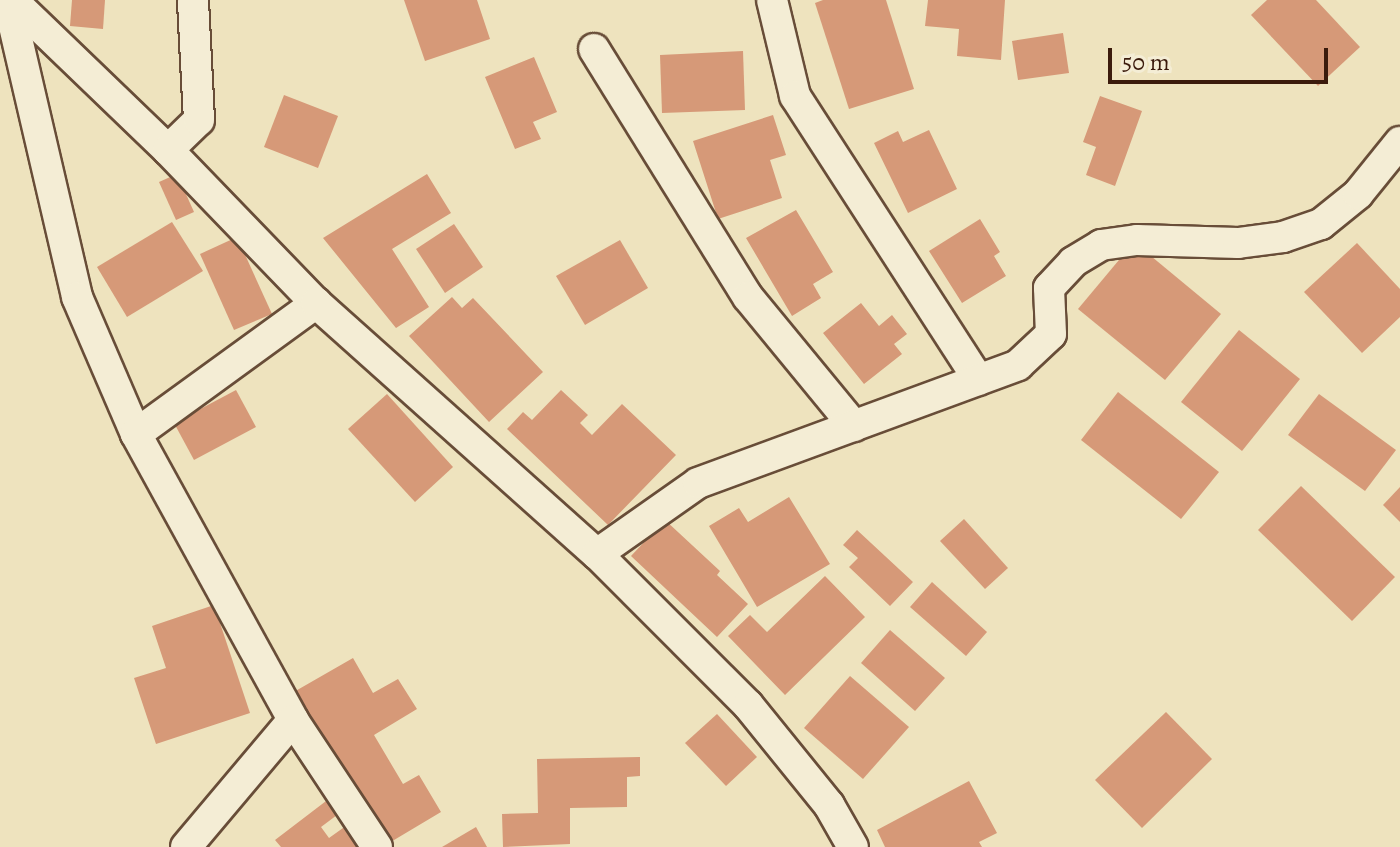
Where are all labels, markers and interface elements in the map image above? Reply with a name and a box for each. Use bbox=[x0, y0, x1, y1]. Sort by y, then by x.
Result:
scale bar bbox=[1112, 32, 1332, 82]
text: 50 m bbox=[1122, 46, 1170, 78]

